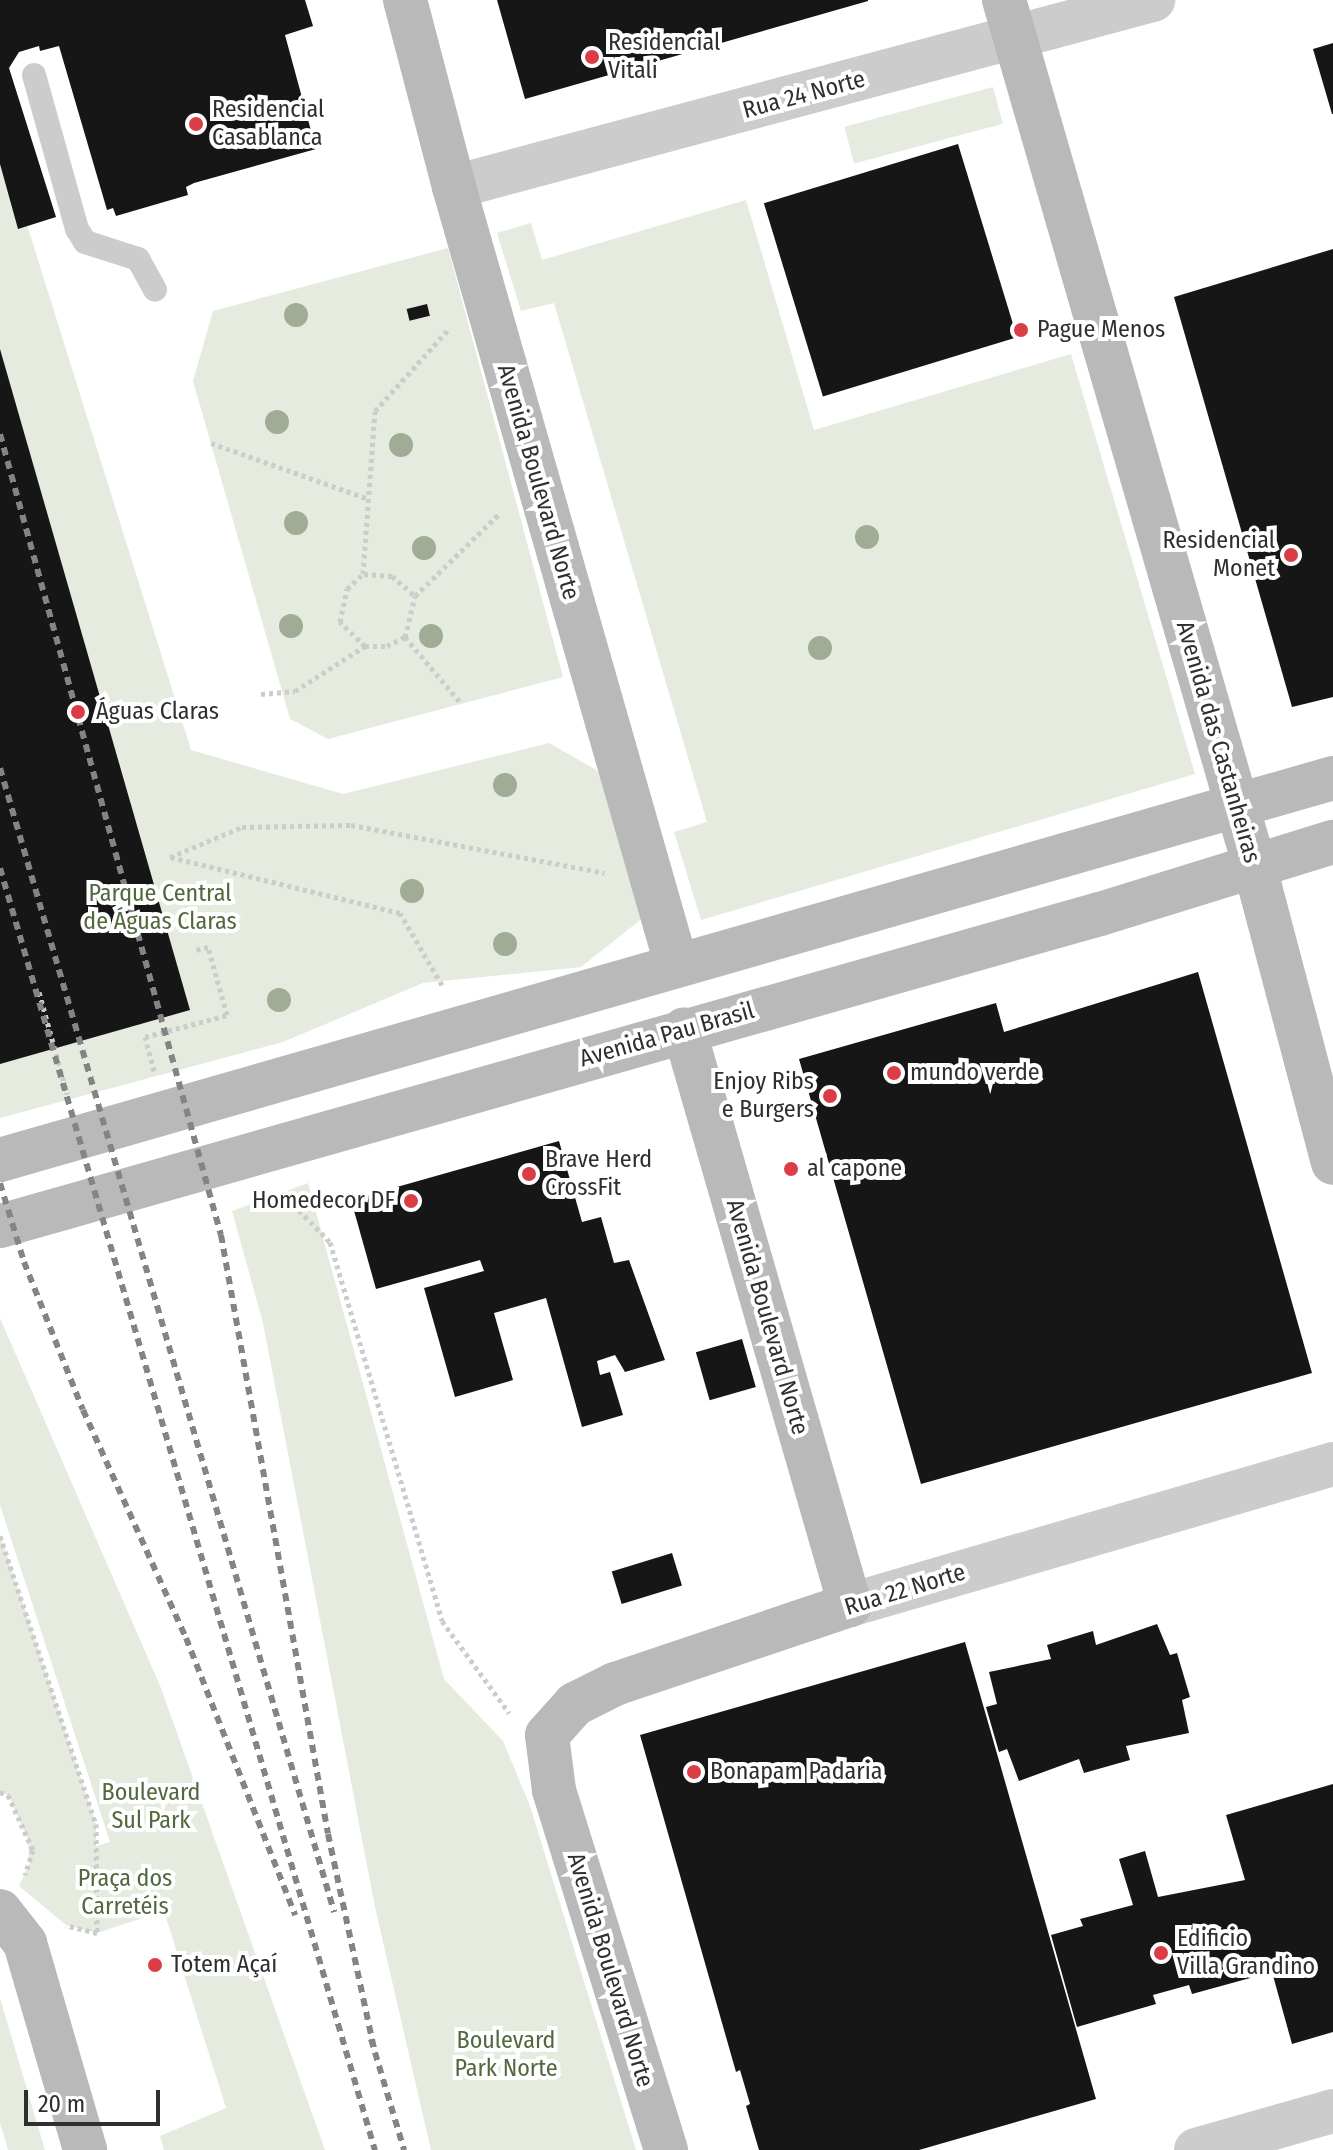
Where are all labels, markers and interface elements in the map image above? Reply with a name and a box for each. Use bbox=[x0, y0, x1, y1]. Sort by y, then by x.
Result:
place label: Residencial Vitali bbox=[608, 29, 720, 85]
marker: Residencial Vitali bbox=[583, 48, 601, 66]
street label: Rua 24 Norte bbox=[740, 65, 868, 125]
place label: Residencial Casablanca bbox=[212, 96, 324, 152]
marker: Residencial Casablanca bbox=[187, 115, 205, 133]
place label: Pague Menos bbox=[1037, 316, 1165, 344]
marker: Pague Menos bbox=[1012, 321, 1030, 339]
street label: Avenida Boulevard Norte bbox=[491, 361, 585, 603]
place label: Residencial Monet bbox=[1163, 527, 1275, 583]
marker: Residencial Monet bbox=[1282, 546, 1300, 564]
street label: Avenida das Castanheiras bbox=[1170, 618, 1266, 866]
place label: Águas Claras bbox=[96, 698, 219, 726]
marker: Águas Claras bbox=[67, 701, 89, 723]
park label: Parque Central de Águas Claras bbox=[83, 880, 237, 936]
street label: Avenida Pau Brasil bbox=[576, 996, 758, 1074]
place label: mundo verde bbox=[910, 1059, 1040, 1087]
marker: mundo verde bbox=[885, 1064, 903, 1082]
place label: Enjoy Ribs e Burgers bbox=[713, 1068, 814, 1124]
marker: Enjoy Ribs e Burgers bbox=[821, 1087, 839, 1105]
place label: Brave Herd CrossFit bbox=[545, 1146, 652, 1202]
place label: al capone bbox=[807, 1155, 902, 1183]
marker: al capone bbox=[782, 1160, 800, 1178]
marker: Brave Herd CrossFit bbox=[520, 1165, 538, 1183]
place label: Homedecor DF bbox=[252, 1187, 395, 1215]
marker: Homedecor DF bbox=[402, 1192, 420, 1210]
street label: Avenida Boulevard Norte bbox=[720, 1196, 814, 1438]
street label: Rua 22 Norte bbox=[841, 1558, 969, 1622]
place label: Bonapam Padaria bbox=[710, 1758, 882, 1786]
marker: Bonapam Padaria bbox=[685, 1763, 703, 1781]
park label: Boulevard Sul Park bbox=[102, 1779, 200, 1835]
street label: Avenida Boulevard Norte bbox=[561, 1849, 659, 2091]
park label: Praça dos Carretéis bbox=[78, 1865, 172, 1921]
place label: Edificio Villa Grandino bbox=[1177, 1925, 1315, 1981]
marker: Edificio Villa Grandino bbox=[1152, 1944, 1170, 1962]
place label: Totem Açaí bbox=[171, 1951, 277, 1979]
marker: Totem Açaí bbox=[146, 1956, 164, 1974]
park label: Boulevard Park Norte bbox=[454, 2027, 558, 2083]
scale bar bbox=[28, 2074, 164, 2124]
text: 20 m bbox=[38, 2090, 85, 2118]

